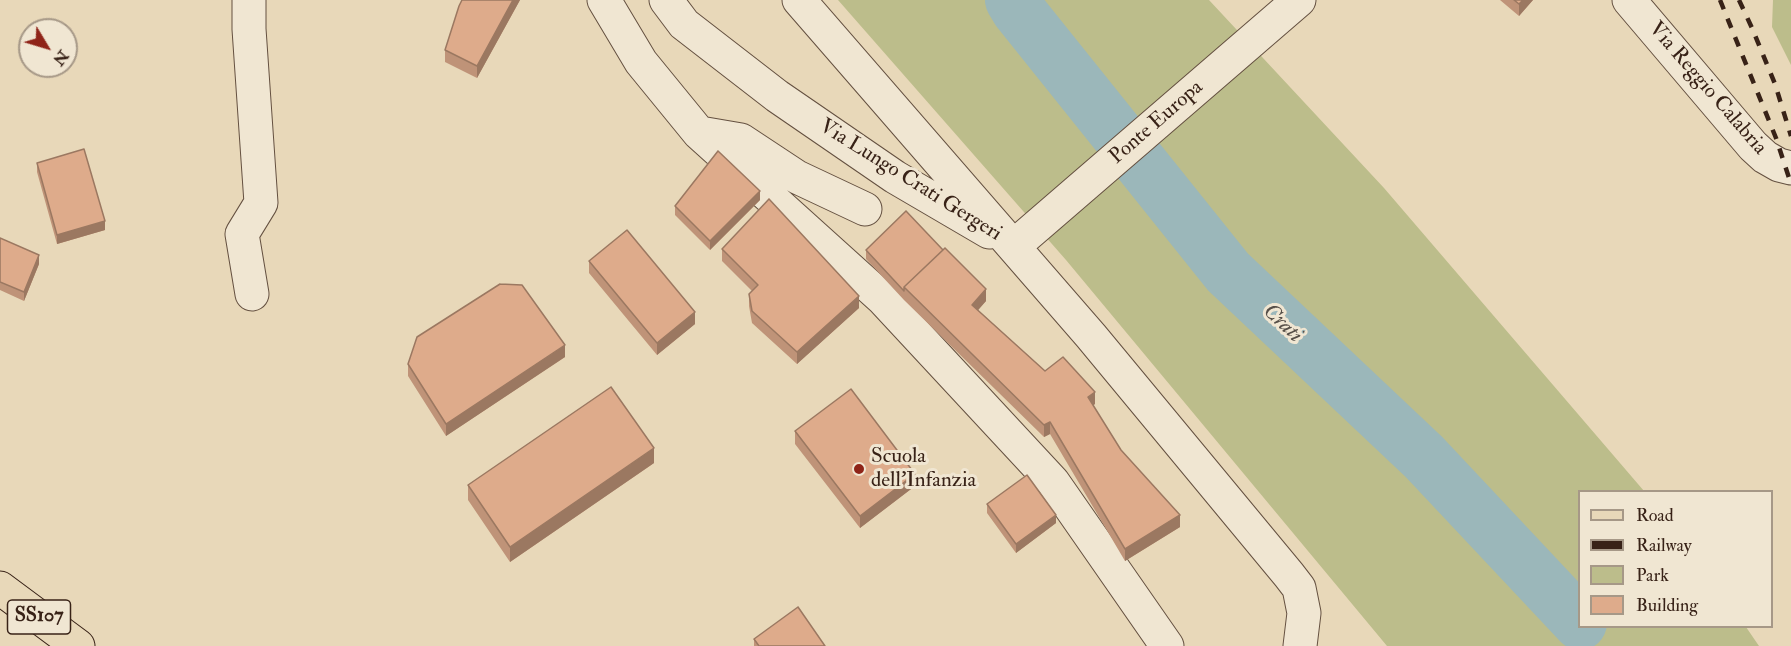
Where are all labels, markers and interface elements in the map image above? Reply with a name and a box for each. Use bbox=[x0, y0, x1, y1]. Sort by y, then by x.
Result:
street label: Via Reggio Calabria bbox=[1642, 17, 1772, 161]
north arrow bbox=[18, 18, 78, 78]
text: N bbox=[48, 46, 73, 70]
street label: Ponte Europa bbox=[1105, 76, 1209, 170]
street label: Via Lungo Crati Gergeri bbox=[814, 115, 1006, 247]
water label: Crati bbox=[1257, 299, 1307, 349]
place label: Scuola dell'Infanzia bbox=[871, 444, 976, 494]
marker: Scuola dell'Infanzia bbox=[852, 462, 866, 476]
legend bbox=[1578, 490, 1773, 628]
text: Road bbox=[1636, 504, 1674, 527]
text: Railway bbox=[1636, 534, 1692, 557]
text: Park bbox=[1636, 564, 1669, 587]
text: Building bbox=[1636, 594, 1698, 617]
road number: SS107 bbox=[8, 600, 70, 634]

